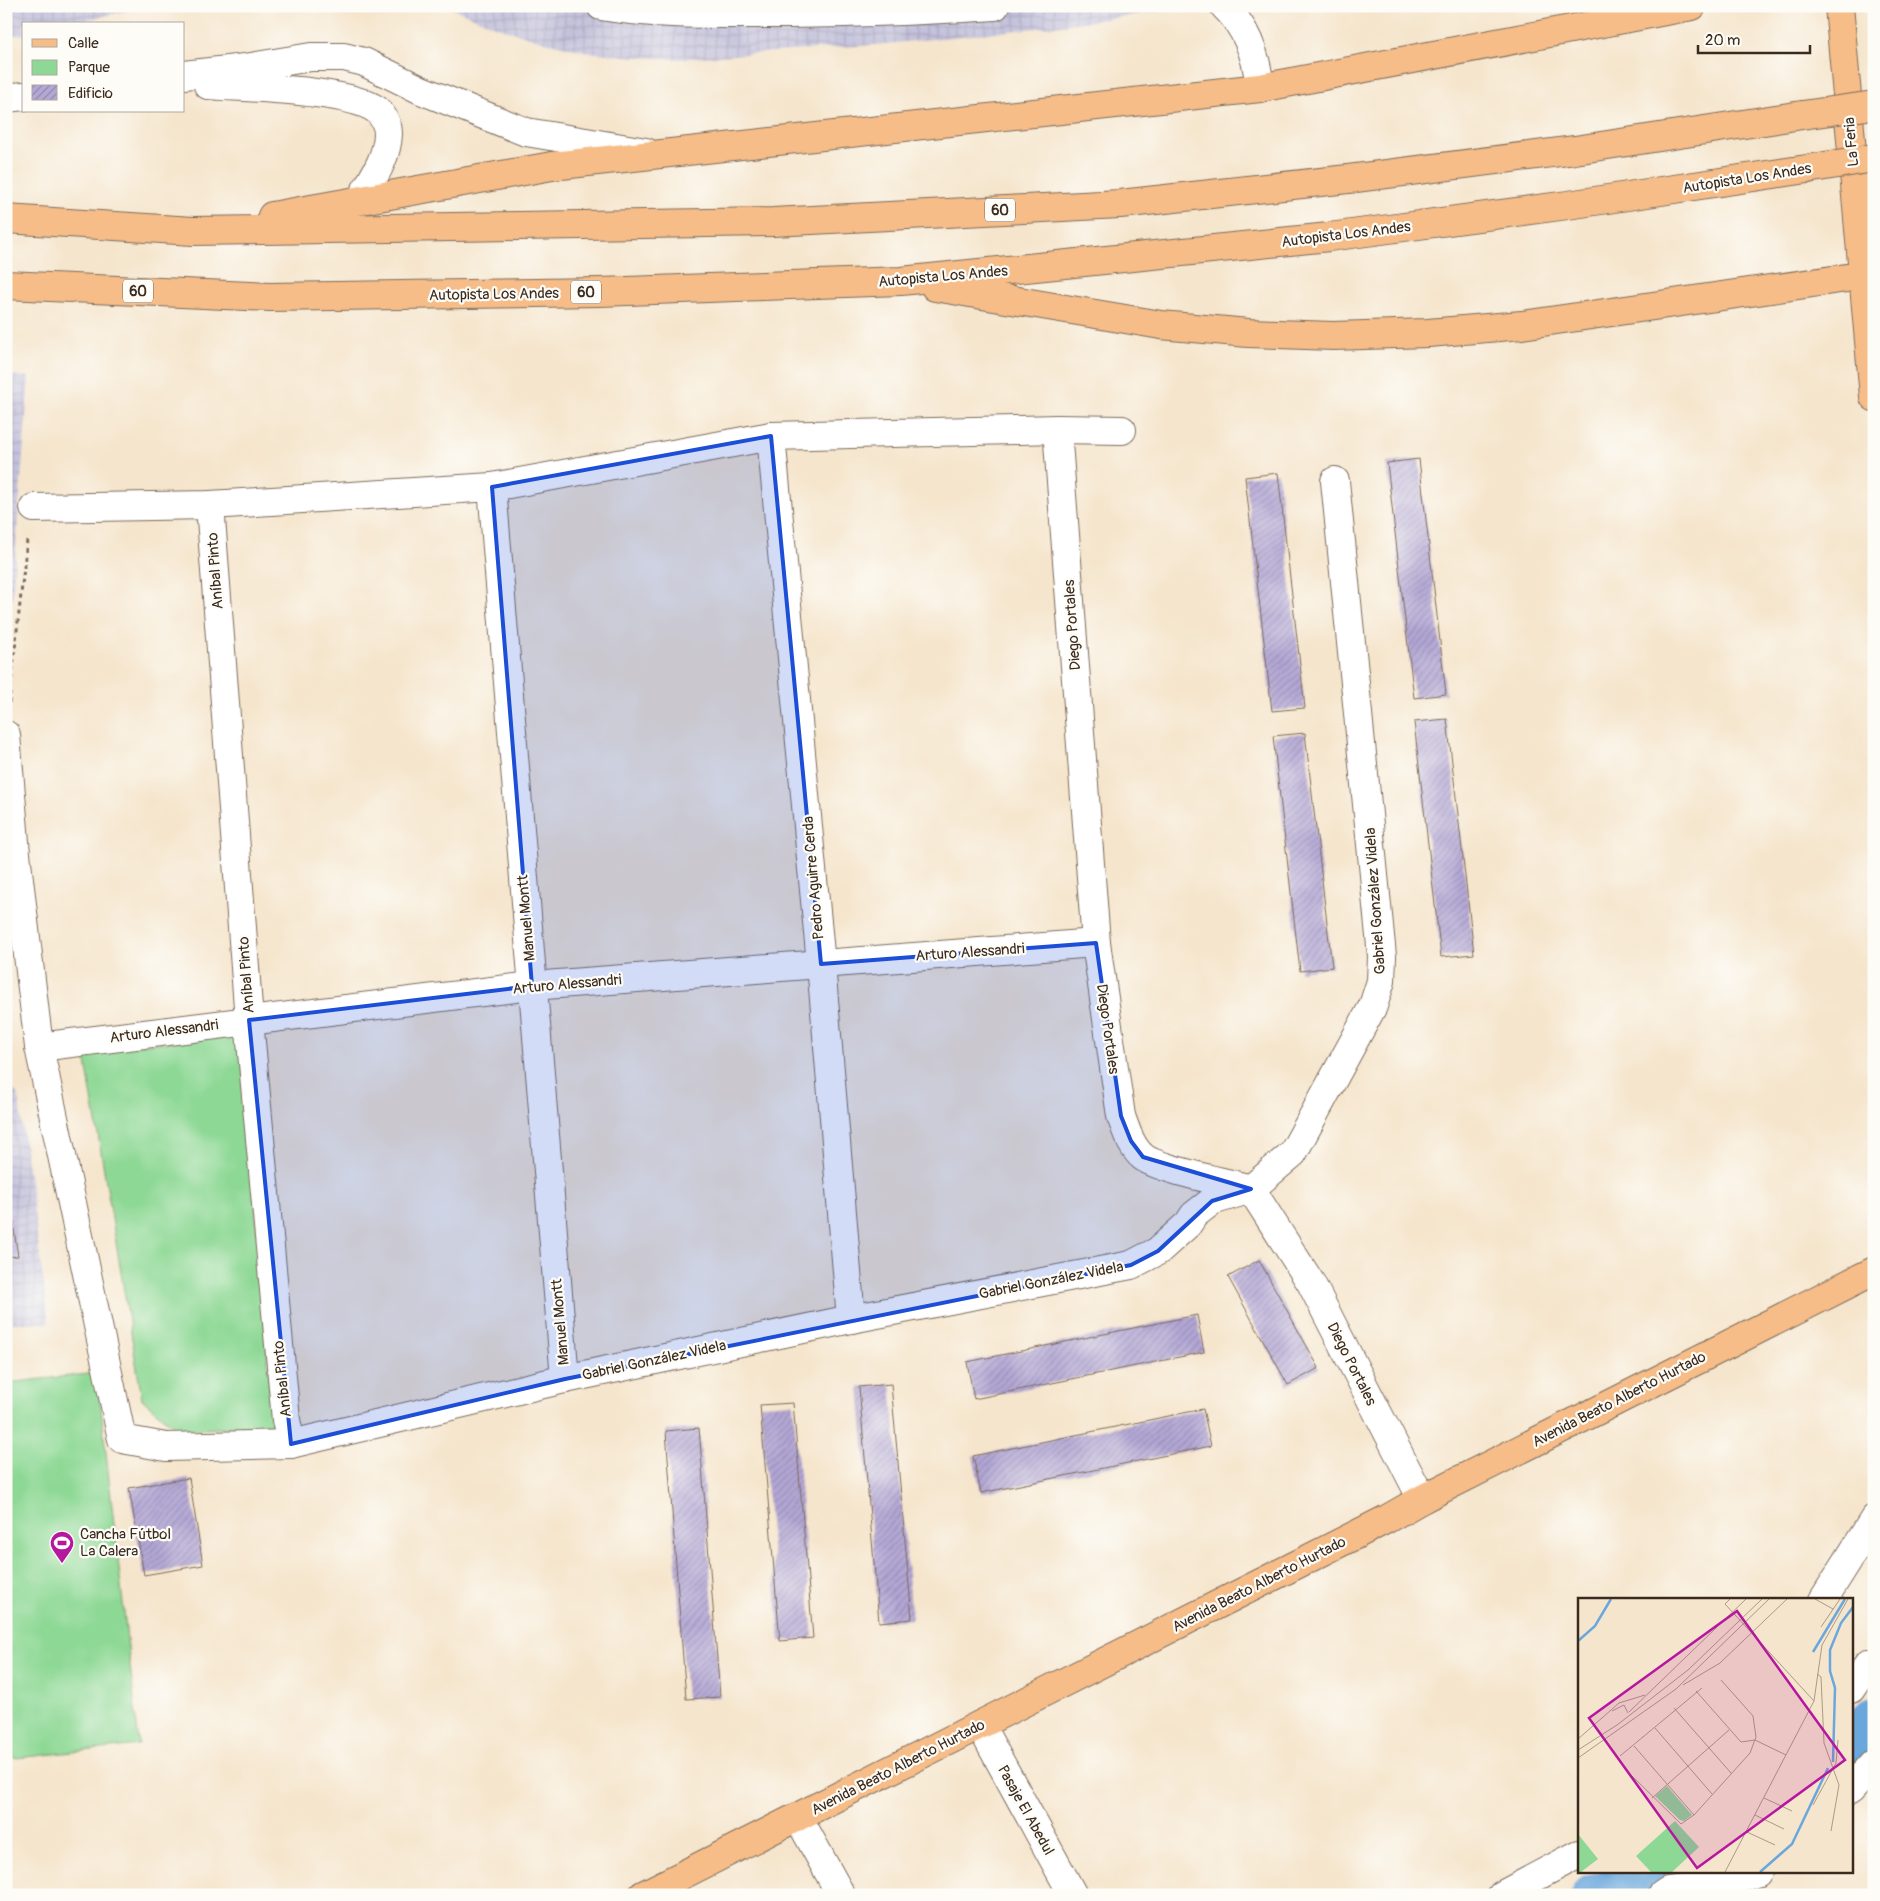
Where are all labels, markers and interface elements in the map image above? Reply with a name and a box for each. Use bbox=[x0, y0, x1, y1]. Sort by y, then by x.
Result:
legend bbox=[22, 22, 185, 112]
scale bar bbox=[1698, 22, 1810, 54]
text: 20 m bbox=[1705, 31, 1740, 50]
text: Calle bbox=[68, 34, 99, 53]
text: Parque bbox=[68, 58, 111, 77]
text: Edificio bbox=[68, 84, 113, 103]
street label: La Feria bbox=[1840, 116, 1863, 168]
street label: Autopista Los Andes bbox=[1681, 159, 1813, 198]
road number: 60 bbox=[985, 198, 1015, 222]
street label: Autopista Los Andes bbox=[1280, 217, 1412, 252]
street label: Autopista Los Andes bbox=[877, 261, 1009, 292]
road number: 60 bbox=[123, 280, 153, 302]
road number: 60 bbox=[571, 280, 601, 304]
street label: Autopista Los Andes bbox=[429, 284, 559, 305]
street label: Aníbal Pinto bbox=[203, 532, 228, 610]
street label: Diego Portales bbox=[1060, 579, 1085, 671]
street label: Pedro Aguirre Cerda bbox=[799, 815, 828, 941]
street label: Gabriel González Videla bbox=[1361, 827, 1390, 975]
street label: Manuel Montt bbox=[513, 873, 540, 962]
street label: Aníbal Pinto bbox=[234, 936, 259, 1014]
street label: Arturo Alessandri bbox=[915, 939, 1026, 966]
street label: Arturo Alessandri bbox=[512, 970, 623, 999]
street label: Diego Portales bbox=[1092, 983, 1123, 1076]
street label: Arturo Alessandri bbox=[109, 1015, 220, 1048]
street label: Gabriel González Videla bbox=[977, 1257, 1125, 1304]
street label: Manuel Montt bbox=[547, 1277, 574, 1366]
street label: Diego Portales bbox=[1322, 1319, 1381, 1409]
street label: Gabriel González Videla bbox=[580, 1336, 728, 1385]
street label: Aníbal Pinto bbox=[269, 1340, 296, 1418]
street label: Avenida Beato Alberto Hurtado bbox=[1529, 1347, 1709, 1452]
place label: Cancha Fútbol La Calera bbox=[80, 1525, 171, 1561]
sports icon: Cancha Fútbol La Calera bbox=[49, 1530, 75, 1564]
street label: Avenida Beato Alberto Hurtado bbox=[1169, 1532, 1349, 1637]
inset map bbox=[1578, 1598, 1852, 1874]
street label: Avenida Beato Alberto Hurtado bbox=[808, 1715, 988, 1820]
street label: Pasaje El Abedul bbox=[993, 1762, 1058, 1859]

